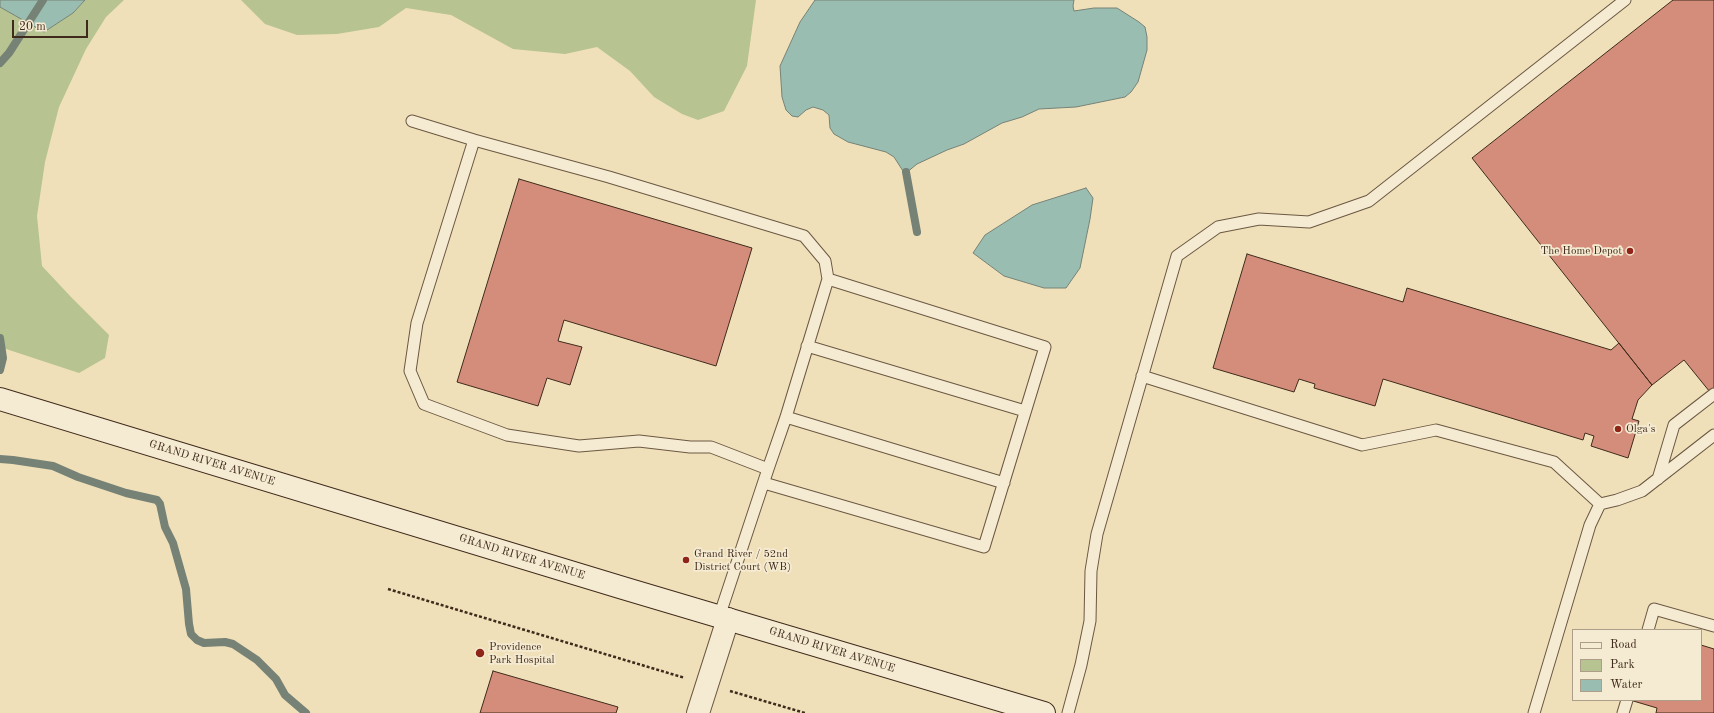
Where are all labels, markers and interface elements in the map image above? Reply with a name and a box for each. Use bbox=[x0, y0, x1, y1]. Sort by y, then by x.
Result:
scale bar bbox=[14, 12, 90, 38]
text: 20 m bbox=[19, 21, 46, 33]
place label: The Home Depot bbox=[1540, 244, 1622, 258]
marker: The Home Depot bbox=[1625, 246, 1635, 256]
place label: Olga's bbox=[1626, 422, 1655, 436]
marker: Olga's bbox=[1613, 424, 1623, 434]
street label: GRAND RIVER AVENUE bbox=[147, 438, 277, 488]
street label: GRAND RIVER AVENUE bbox=[457, 532, 587, 582]
place label: Grand River / 52nd District Court (WB) bbox=[694, 547, 791, 573]
marker: Grand River / 52nd District Court (WB) bbox=[681, 555, 691, 565]
street label: GRAND RIVER AVENUE bbox=[767, 625, 897, 675]
legend bbox=[1572, 629, 1702, 701]
text: Road bbox=[1610, 639, 1637, 651]
place label: Providence Park Hospital bbox=[489, 640, 555, 666]
marker: Providence Park Hospital bbox=[474, 647, 486, 659]
text: Park bbox=[1610, 659, 1635, 671]
text: Water bbox=[1610, 679, 1642, 691]

